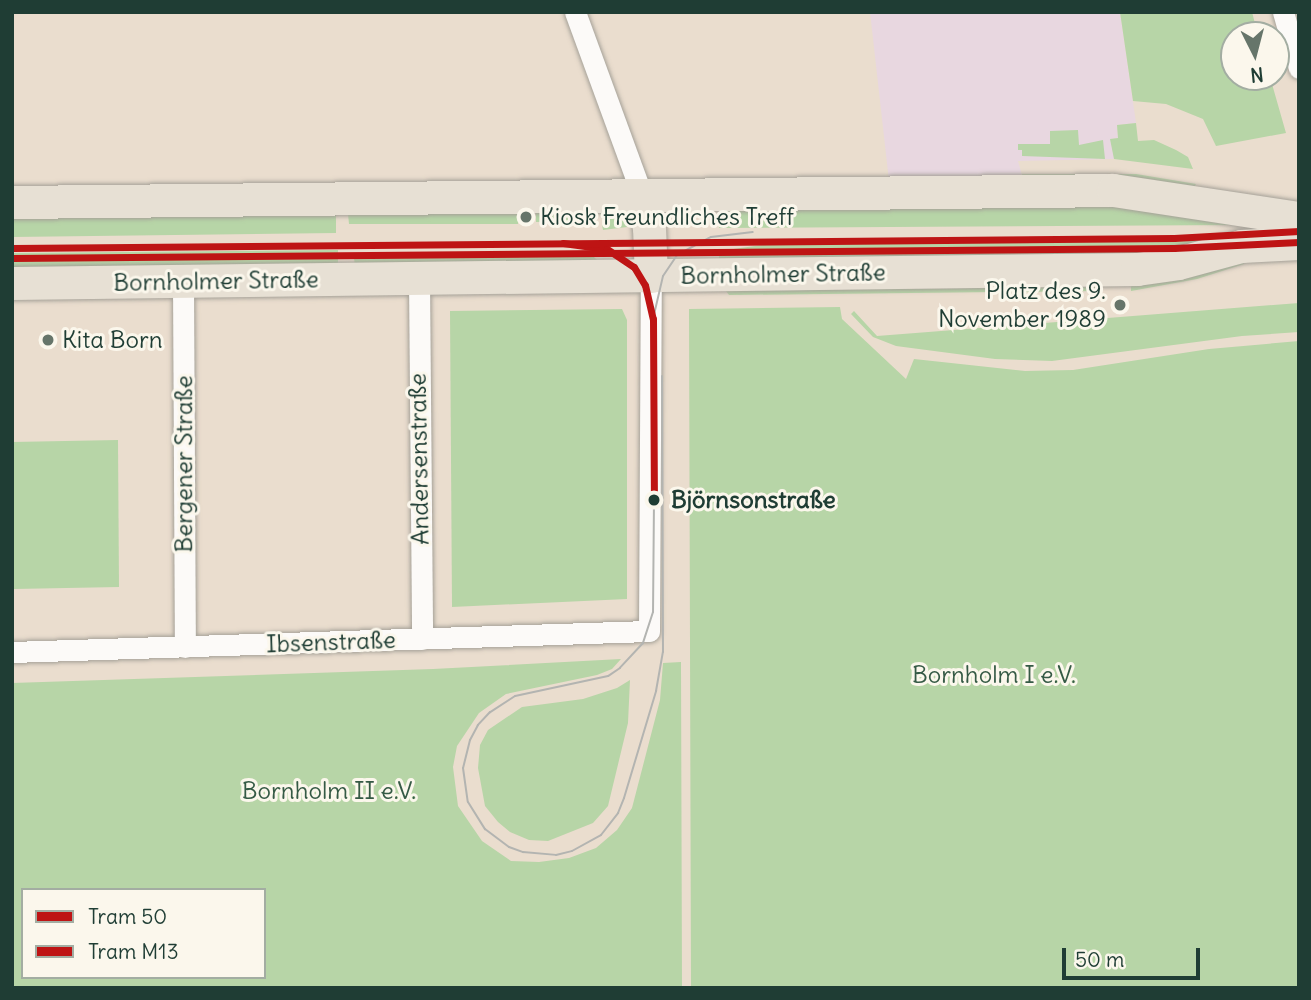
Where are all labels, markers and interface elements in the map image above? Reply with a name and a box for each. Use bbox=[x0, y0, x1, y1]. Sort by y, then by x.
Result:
north arrow bbox=[1220, 21, 1290, 91]
text: N bbox=[1249, 62, 1265, 88]
place label: Kiosk Freundliches Treff bbox=[540, 203, 794, 231]
marker: Kiosk Freundliches Treff bbox=[518, 209, 534, 225]
street label: Bornholmer Straße bbox=[680, 258, 886, 290]
street label: Bornholmer Straße bbox=[113, 265, 319, 297]
place label: Platz des 9. November 1989 bbox=[938, 277, 1106, 333]
marker: Platz des 9. November 1989 bbox=[1112, 297, 1128, 313]
place label: Kita Born bbox=[62, 326, 163, 354]
marker: Kita Born bbox=[40, 332, 56, 348]
street label: Andersenstraße bbox=[403, 373, 435, 545]
street label: Bergener Straße bbox=[170, 375, 198, 553]
place label: Björnsonstraße bbox=[671, 486, 836, 514]
marker: Björnsonstraße bbox=[643, 489, 665, 511]
street label: Ibsenstraße bbox=[266, 625, 396, 659]
park label: Bornholm I e.V. bbox=[912, 661, 1076, 689]
park label: Bornholm II e.V. bbox=[242, 777, 416, 805]
legend bbox=[21, 888, 266, 979]
text: Tram 50 bbox=[88, 903, 167, 930]
scale bar bbox=[1066, 934, 1204, 978]
text: Tram M13 bbox=[88, 938, 179, 965]
text: 50 m bbox=[1075, 946, 1124, 973]

